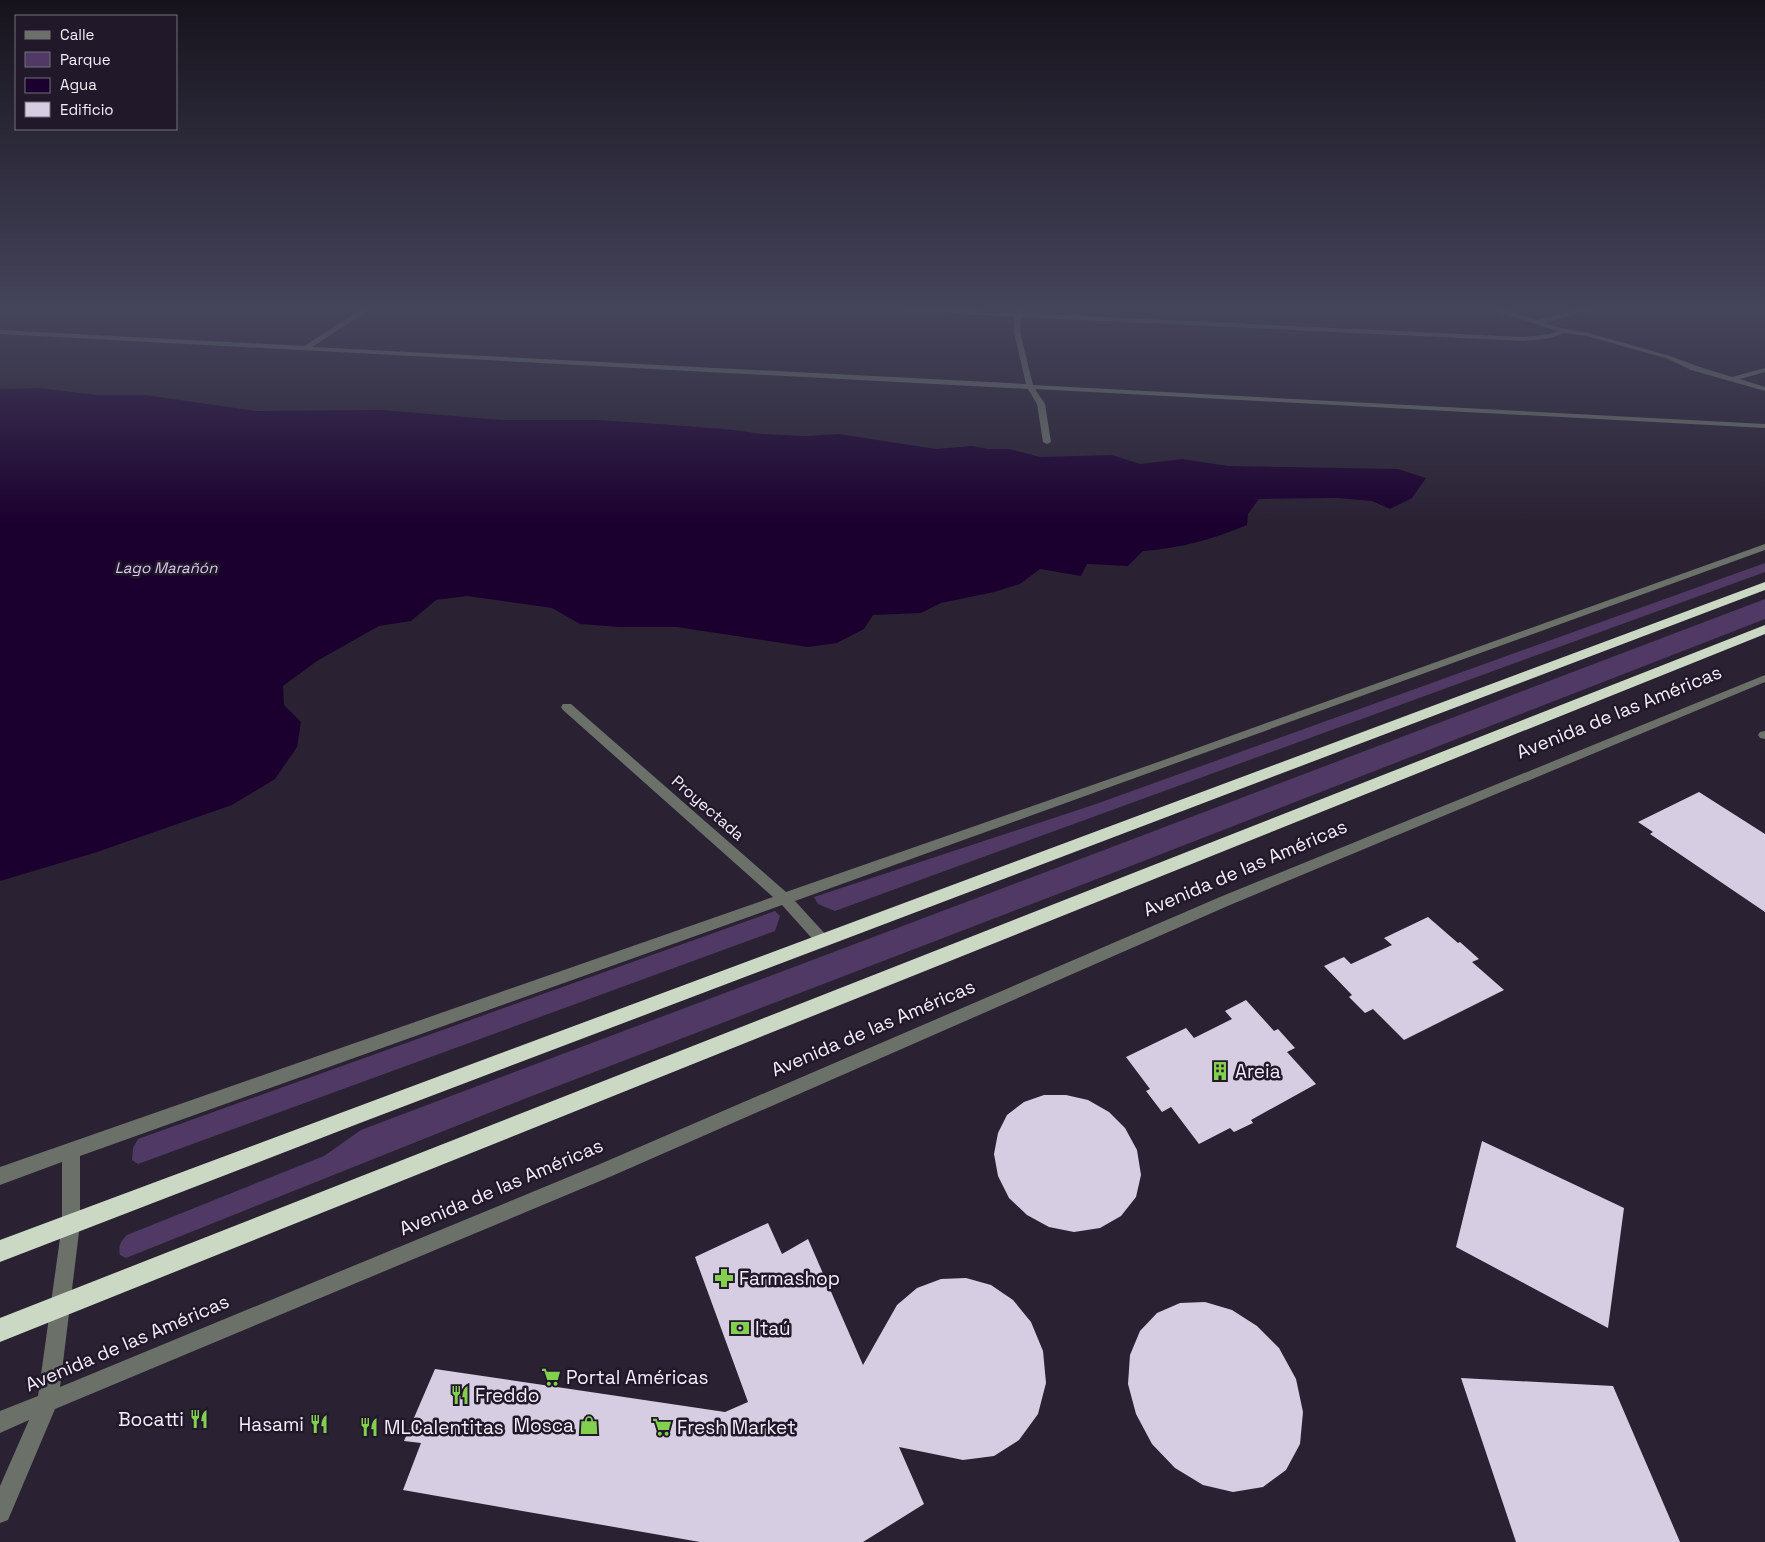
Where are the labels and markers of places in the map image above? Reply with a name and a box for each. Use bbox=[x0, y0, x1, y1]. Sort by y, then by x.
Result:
place label: Areia bbox=[1235, 1059, 1281, 1084]
building icon: Areia bbox=[1209, 1060, 1231, 1082]
place label: Farmashop bbox=[739, 1266, 840, 1291]
pharmacy icon: Farmashop bbox=[713, 1267, 735, 1289]
place label: Itaú bbox=[755, 1316, 791, 1341]
bank icon: Itaú bbox=[729, 1317, 751, 1339]
place label: Portal Américas bbox=[566, 1365, 709, 1390]
supermarket icon: Portal Américas bbox=[540, 1366, 562, 1388]
place label: Freddo bbox=[475, 1383, 540, 1408]
restaurant icon: Freddo bbox=[449, 1384, 471, 1406]
place label: Bocatti bbox=[118, 1407, 184, 1432]
restaurant icon: Bocatti bbox=[188, 1408, 210, 1430]
place label: Hasami bbox=[239, 1412, 304, 1437]
restaurant icon: Hasami bbox=[308, 1413, 330, 1435]
place label: Mosca bbox=[514, 1413, 574, 1438]
shop icon: Mosca bbox=[578, 1414, 600, 1436]
place label: MLCalentitas bbox=[384, 1415, 504, 1440]
place label: Fresh Market bbox=[677, 1415, 796, 1440]
restaurant icon: MLCalentitas bbox=[358, 1416, 380, 1438]
supermarket icon: Fresh Market bbox=[651, 1416, 673, 1438]

